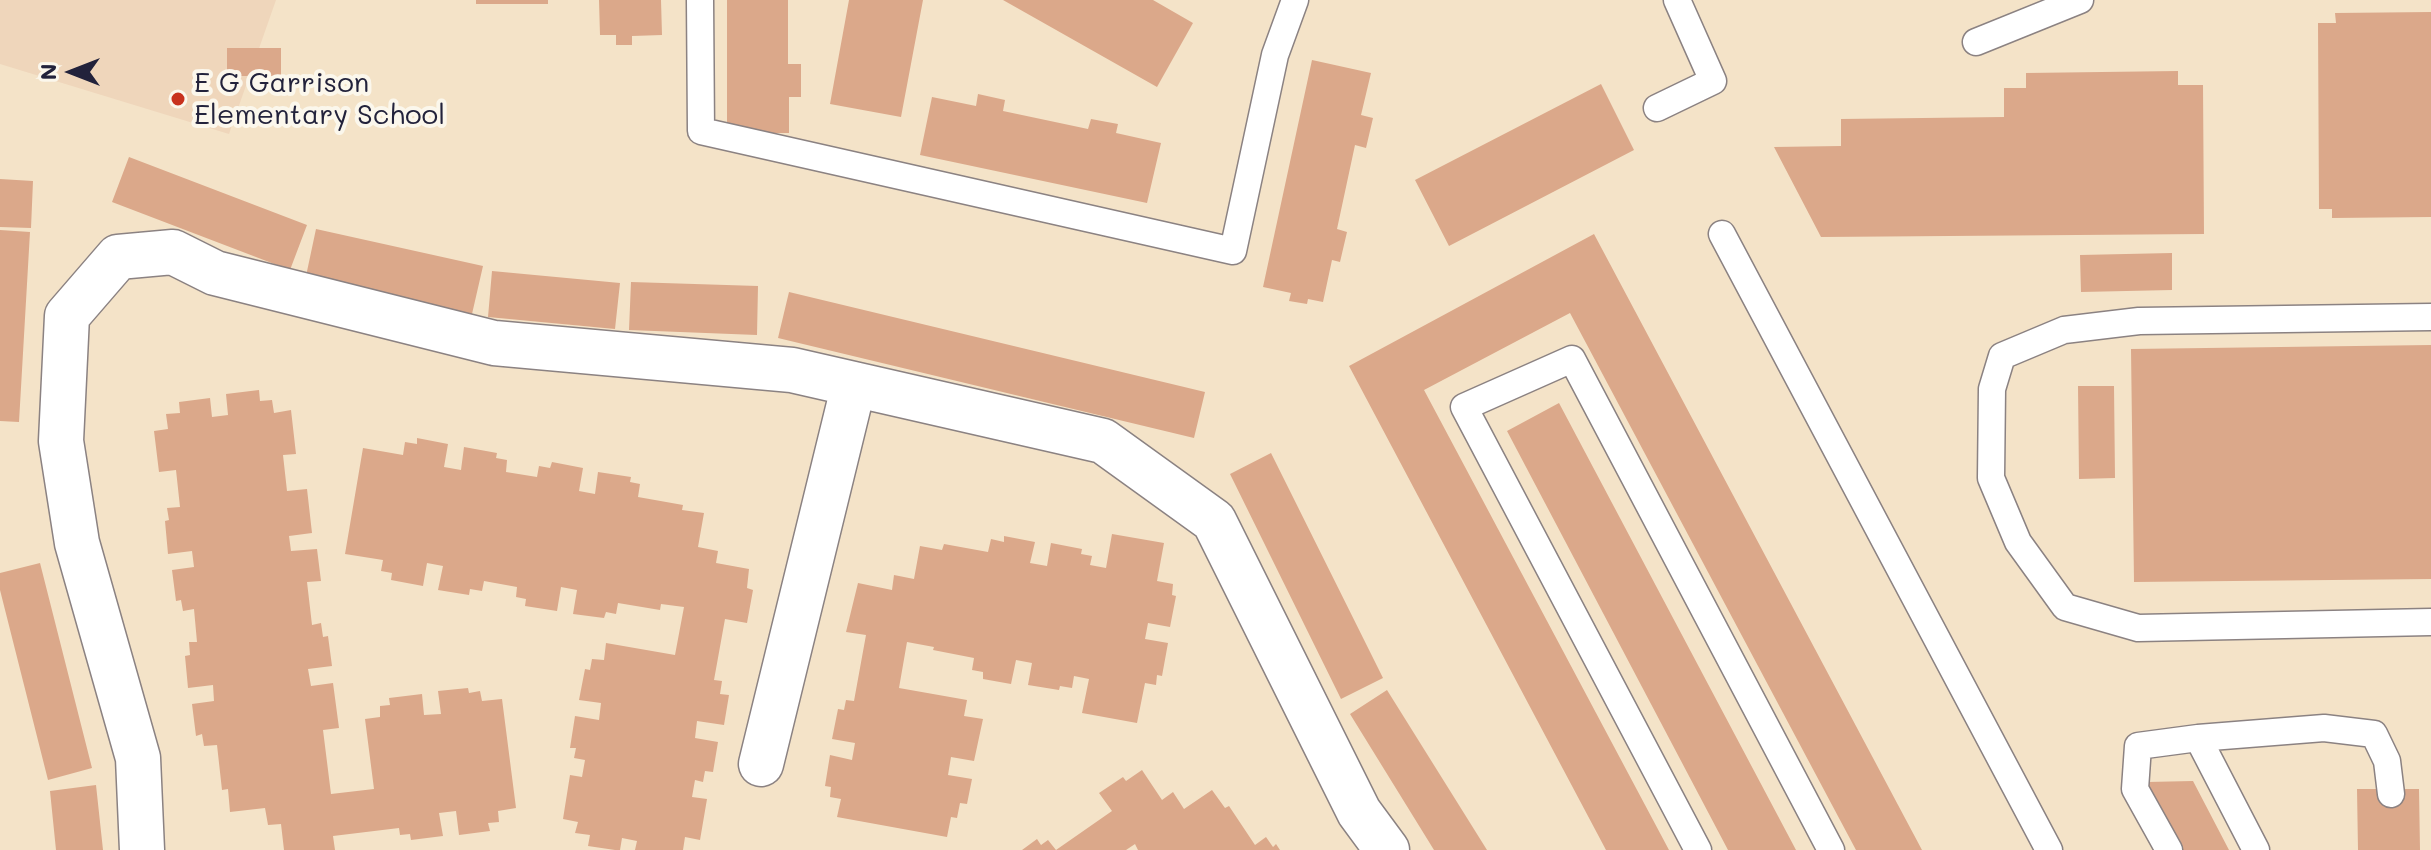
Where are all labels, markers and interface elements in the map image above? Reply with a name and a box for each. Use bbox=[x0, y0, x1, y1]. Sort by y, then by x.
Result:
north arrow bbox=[32, 32, 112, 112]
text: N bbox=[33, 64, 62, 80]
place label: E G Garrison Elementary School bbox=[194, 66, 445, 132]
marker: E G Garrison Elementary School bbox=[169, 90, 187, 108]

